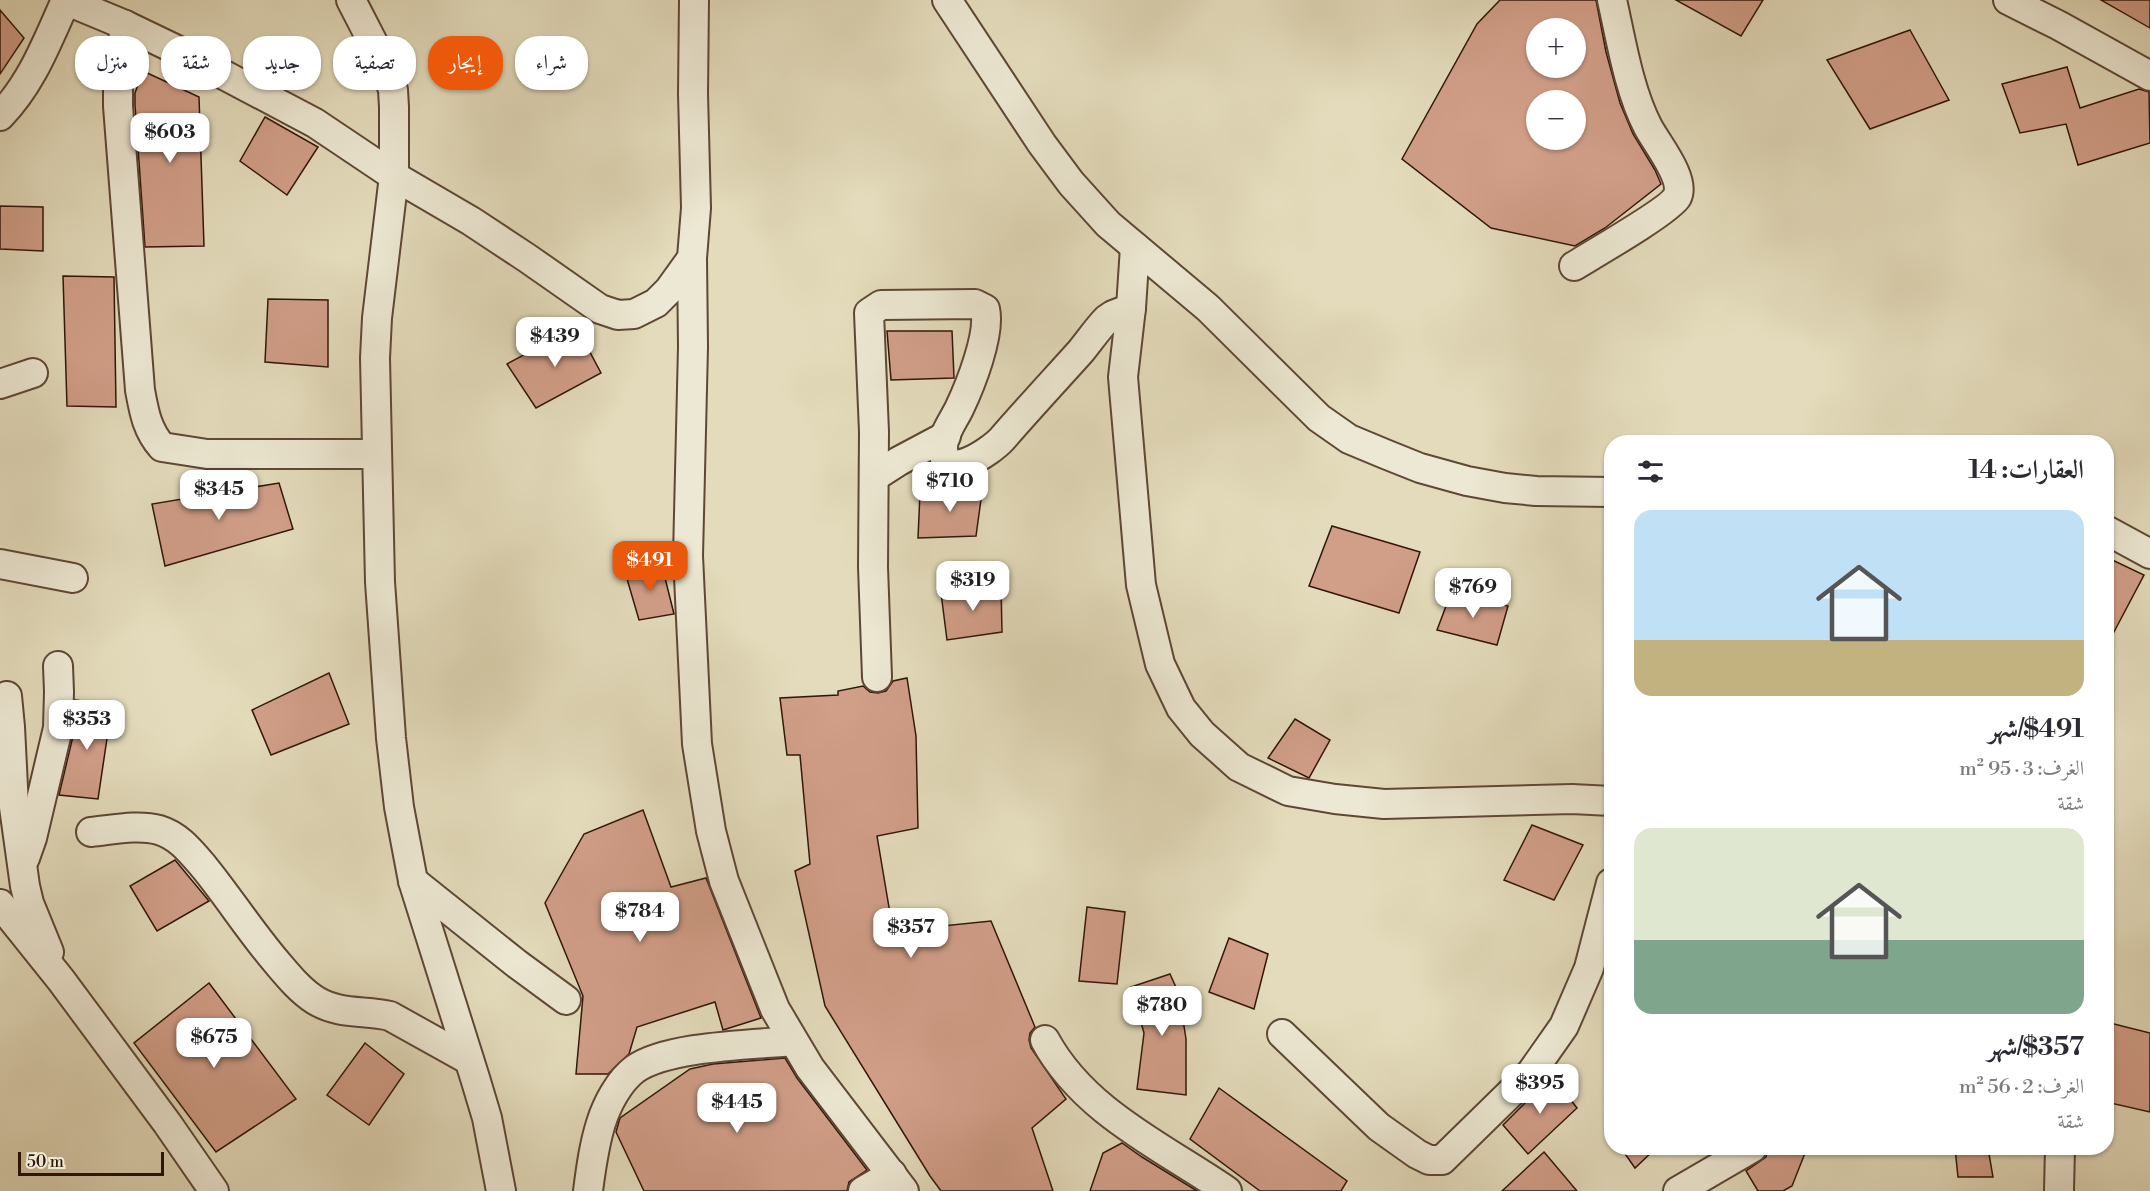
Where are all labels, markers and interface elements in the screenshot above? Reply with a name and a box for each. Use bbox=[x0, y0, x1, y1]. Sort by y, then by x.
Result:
map controls bbox=[1526, 18, 1586, 150]
button: + bbox=[1526, 18, 1586, 78]
chip: منزل bbox=[75, 36, 149, 90]
chip: شقة bbox=[161, 36, 231, 90]
chip: جديد bbox=[243, 36, 321, 90]
chip: تصفية bbox=[333, 36, 416, 90]
chip: إيجار bbox=[428, 36, 503, 90]
chip: شراء bbox=[515, 36, 588, 90]
button: − bbox=[1526, 90, 1586, 150]
pin: $603 bbox=[134, 113, 206, 164]
text: $603 bbox=[144, 120, 196, 145]
pin: $439 bbox=[519, 317, 591, 368]
text: $439 bbox=[530, 324, 580, 349]
text: العقارات: 14 bbox=[1968, 454, 2084, 486]
icon: filters bbox=[1634, 455, 1667, 488]
pin: $710 bbox=[914, 462, 986, 513]
text: $710 bbox=[926, 469, 974, 494]
pin: $345 bbox=[183, 470, 255, 521]
text: $345 bbox=[194, 477, 244, 502]
pin: $491 bbox=[614, 541, 686, 592]
text: $491 bbox=[627, 548, 673, 573]
icon: home bbox=[1805, 549, 1913, 657]
pin: $319 bbox=[937, 561, 1009, 612]
text: $319 bbox=[950, 568, 996, 593]
pin: $769 bbox=[1437, 568, 1509, 619]
text: $769 bbox=[1449, 575, 1497, 600]
pin: $353 bbox=[51, 700, 123, 751]
text: $353 bbox=[63, 707, 111, 732]
text: $491/شهر bbox=[1988, 713, 2084, 745]
text: الغرف: 3 · 95 m² bbox=[1959, 757, 2084, 782]
text: شقة bbox=[2058, 792, 2084, 817]
icon: home bbox=[1805, 867, 1913, 975]
pin: $784 bbox=[604, 892, 676, 943]
text: $784 bbox=[615, 899, 665, 924]
pin: $357 bbox=[875, 908, 947, 959]
text: $357 bbox=[887, 915, 935, 940]
pin: $780 bbox=[1126, 986, 1198, 1037]
text: $780 bbox=[1137, 993, 1187, 1018]
pin: $675 bbox=[178, 1018, 250, 1069]
text: $675 bbox=[190, 1025, 238, 1050]
text: $357/شهر bbox=[1988, 1031, 2084, 1063]
pin: $395 bbox=[1504, 1064, 1576, 1115]
text: $395 bbox=[1516, 1071, 1564, 1096]
text: الغرف: 2 · 56 m² bbox=[1959, 1075, 2084, 1100]
pin: $445 bbox=[701, 1083, 773, 1134]
text: $445 bbox=[711, 1090, 763, 1115]
text: شقة bbox=[2058, 1110, 2084, 1135]
scale bar bbox=[18, 1149, 164, 1176]
text: 50 m bbox=[27, 1152, 64, 1172]

